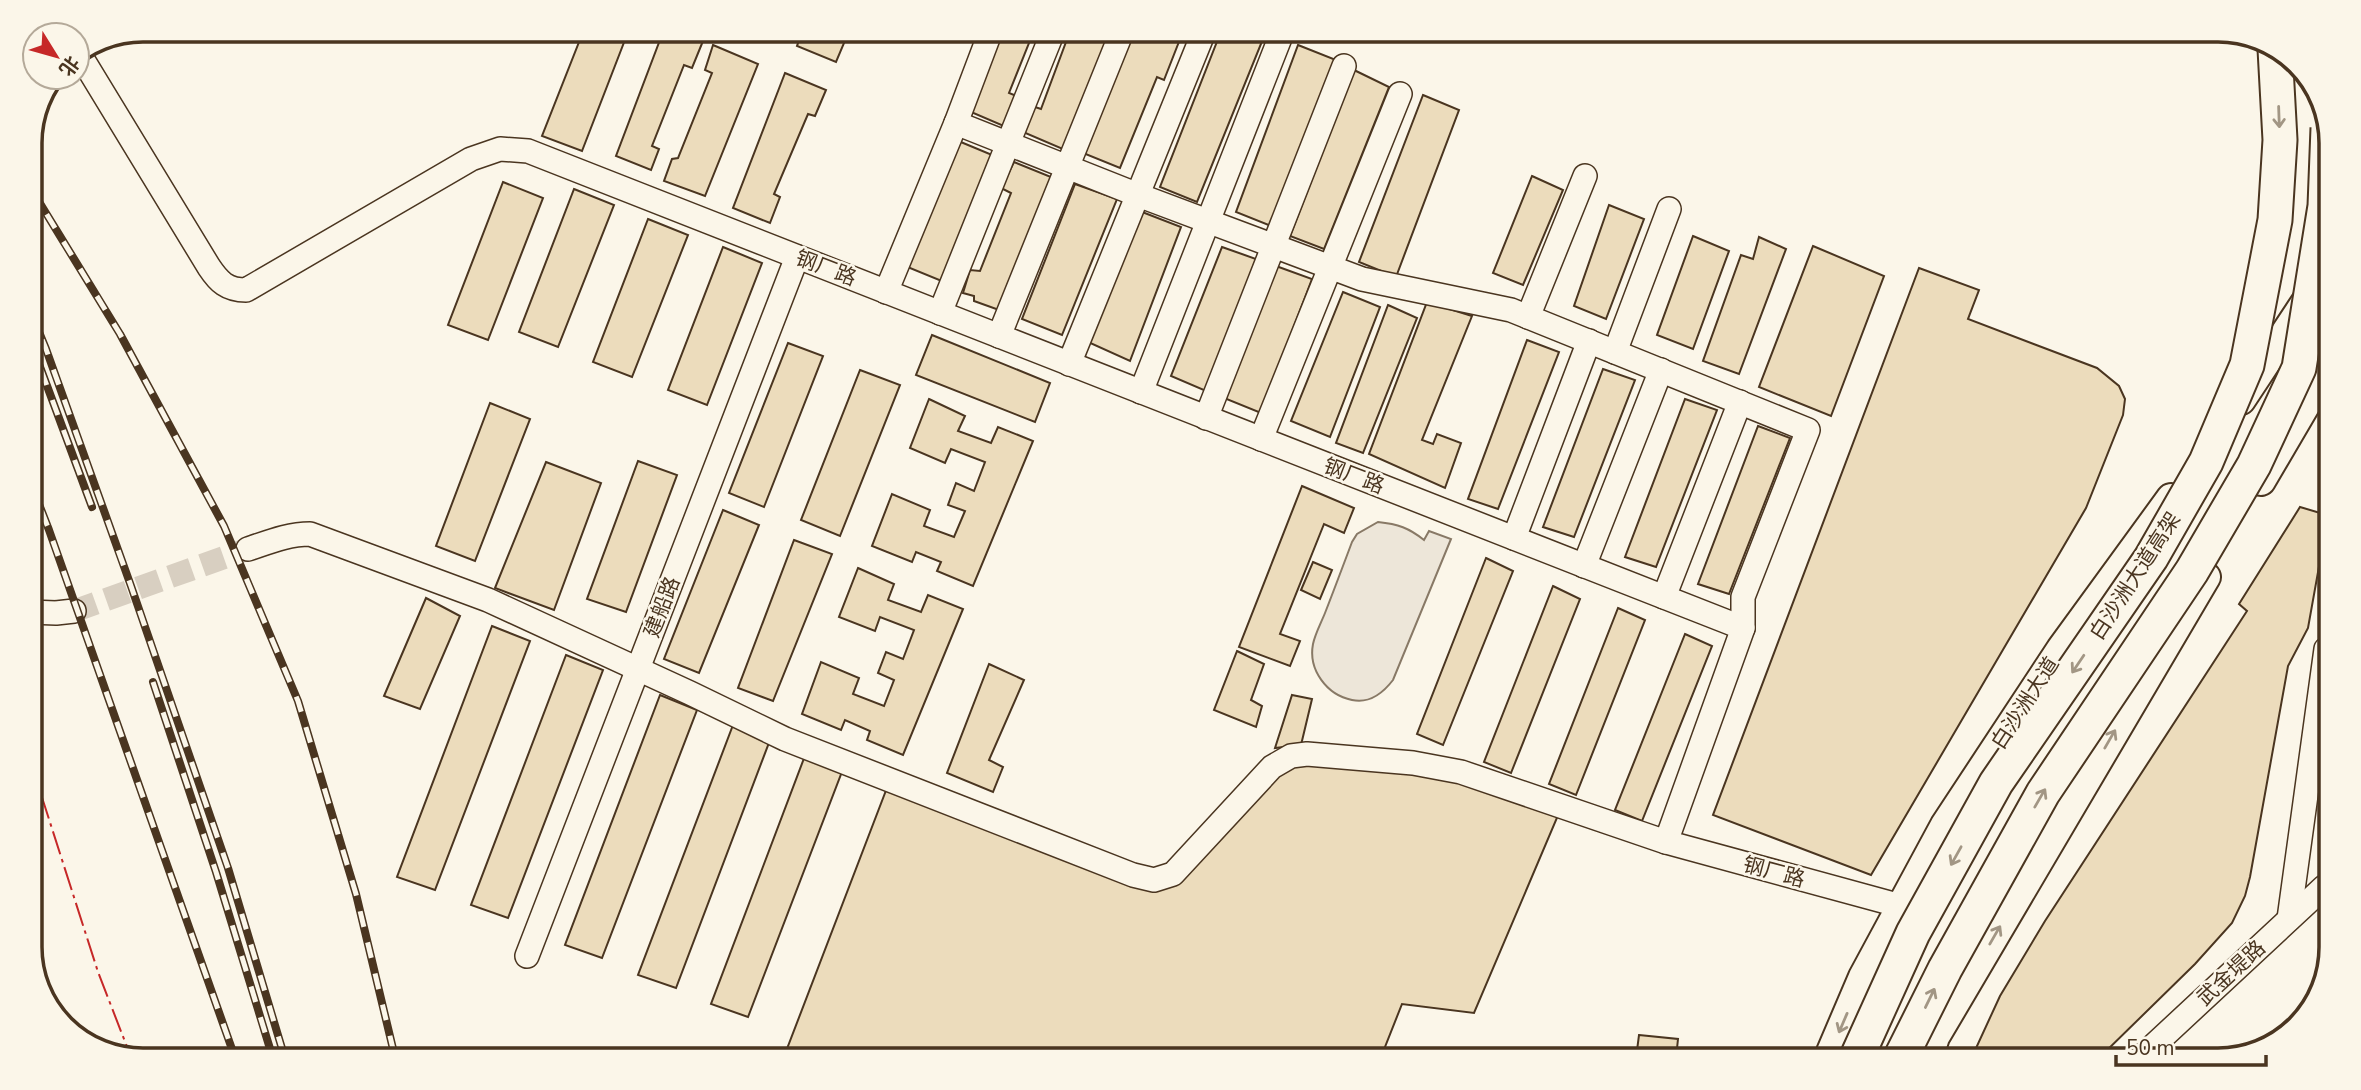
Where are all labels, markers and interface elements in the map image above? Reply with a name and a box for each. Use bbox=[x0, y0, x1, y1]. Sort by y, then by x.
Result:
north arrow bbox=[21, 21, 91, 91]
text: 北 bbox=[53, 50, 85, 81]
one-way arrow bbox=[2272, 106, 2285, 129]
street label: 钢厂路 bbox=[792, 244, 860, 292]
street label: 钢厂路 bbox=[1320, 452, 1388, 500]
street label: 白沙洲大道高架 bbox=[2083, 507, 2187, 645]
street label: 建船路 bbox=[638, 573, 686, 641]
street label: 白沙洲大道 bbox=[1985, 651, 2065, 755]
one-way arrow bbox=[2071, 654, 2085, 673]
one-way arrow bbox=[2103, 729, 2117, 749]
one-way arrow bbox=[2033, 789, 2047, 809]
one-way arrow bbox=[1949, 845, 1963, 865]
street label: 钢厂路 bbox=[1740, 850, 1808, 894]
one-way arrow bbox=[1988, 925, 2002, 945]
street label: 武金堤路 bbox=[2191, 934, 2271, 1012]
one-way arrow bbox=[1924, 988, 1938, 1009]
one-way arrow bbox=[1836, 1011, 1849, 1033]
scale bar bbox=[2116, 1024, 2266, 1068]
text: 50 m bbox=[2126, 1034, 2175, 1062]

